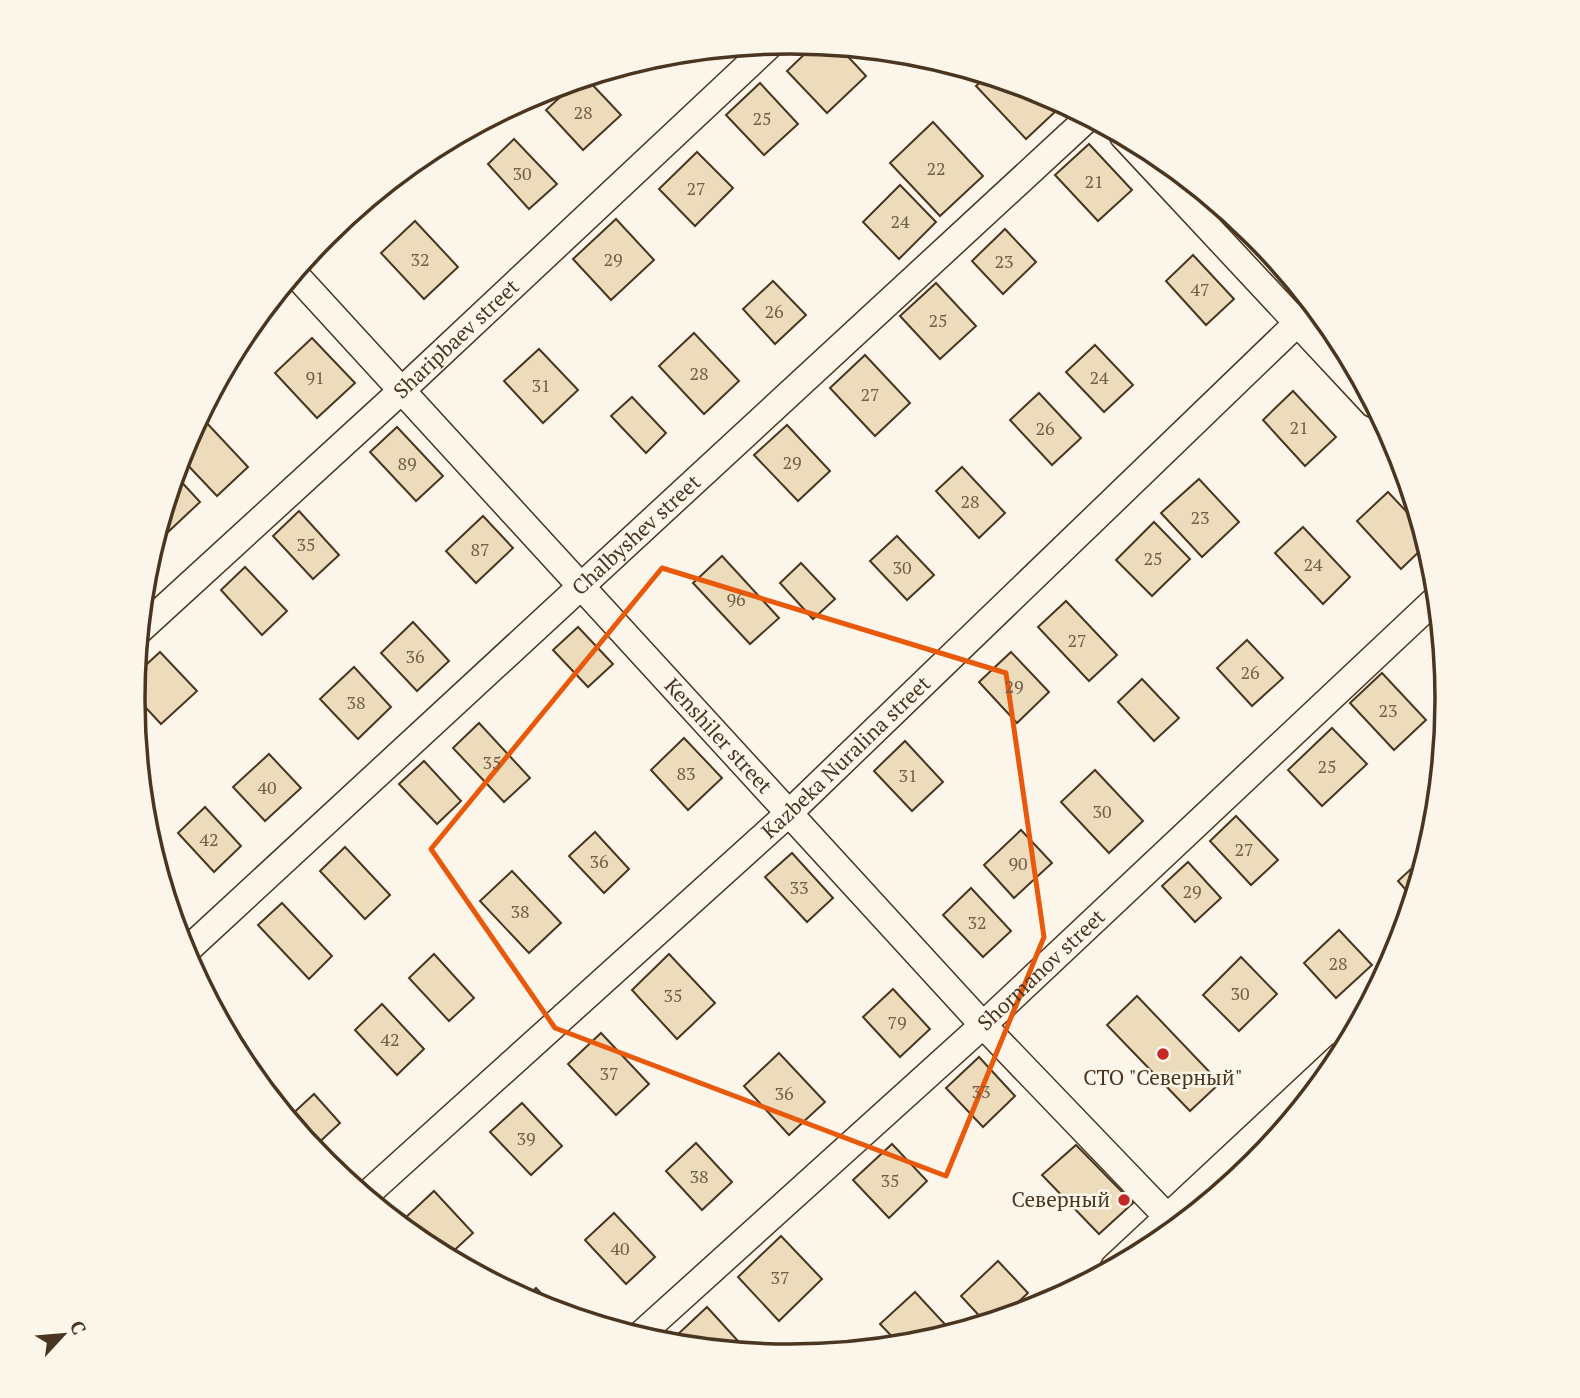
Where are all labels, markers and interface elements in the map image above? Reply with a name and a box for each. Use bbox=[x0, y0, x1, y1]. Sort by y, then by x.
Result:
house number: 28 bbox=[573, 100, 593, 124]
house number: 25 bbox=[752, 106, 772, 130]
house number: 22 bbox=[926, 156, 946, 180]
house number: 30 bbox=[512, 161, 532, 185]
house number: 21 bbox=[1084, 169, 1104, 193]
house number: 27 bbox=[686, 176, 706, 200]
house number: 24 bbox=[890, 209, 910, 233]
house number: 32 bbox=[410, 247, 430, 271]
house number: 29 bbox=[603, 247, 623, 271]
house number: 23 bbox=[994, 249, 1014, 273]
street label: Sharipbaev street bbox=[387, 272, 525, 404]
house number: 47 bbox=[1190, 277, 1210, 301]
house number: 26 bbox=[764, 299, 784, 323]
house number: 25 bbox=[928, 308, 948, 332]
house number: 28 bbox=[689, 361, 709, 385]
house number: 91 bbox=[305, 365, 325, 389]
house number: 24 bbox=[1089, 365, 1109, 389]
house number: 31 bbox=[531, 373, 551, 397]
house number: 27 bbox=[860, 382, 880, 406]
house number: 21 bbox=[1289, 415, 1309, 439]
house number: 26 bbox=[1035, 416, 1055, 440]
house number: 29 bbox=[782, 450, 802, 474]
house number: 89 bbox=[397, 451, 417, 475]
street label: Chalbyshev street bbox=[565, 468, 706, 601]
house number: 28 bbox=[960, 489, 980, 513]
house number: 23 bbox=[1190, 505, 1210, 529]
house number: 35 bbox=[296, 532, 316, 556]
house number: 87 bbox=[470, 537, 490, 561]
house number: 25 bbox=[1143, 546, 1163, 570]
house number: 24 bbox=[1303, 552, 1323, 576]
house number: 30 bbox=[892, 555, 912, 579]
house number: 96 bbox=[726, 587, 746, 611]
house number: 27 bbox=[1067, 628, 1087, 652]
house number: 36 bbox=[405, 644, 425, 668]
house number: 26 bbox=[1240, 660, 1260, 684]
street label: Kazbeka Nuralina street bbox=[755, 669, 936, 844]
street label: Kenshiler street bbox=[659, 672, 779, 799]
house number: 29 bbox=[1004, 674, 1024, 698]
house number: 38 bbox=[346, 690, 366, 714]
house number: 23 bbox=[1378, 698, 1398, 722]
house number: 35 bbox=[482, 750, 502, 774]
house number: 25 bbox=[1317, 754, 1337, 778]
house number: 83 bbox=[676, 761, 696, 785]
house number: 31 bbox=[898, 763, 918, 787]
house number: 40 bbox=[257, 775, 277, 799]
house number: 30 bbox=[1092, 799, 1112, 823]
house number: 42 bbox=[199, 827, 219, 851]
house number: 27 bbox=[1234, 837, 1254, 861]
house number: 36 bbox=[589, 849, 609, 873]
house number: 90 bbox=[1008, 851, 1028, 875]
house number: 33 bbox=[789, 875, 809, 899]
house number: 29 bbox=[1182, 879, 1202, 903]
house number: 38 bbox=[510, 899, 530, 923]
street label: Shormanov street bbox=[971, 902, 1111, 1036]
house number: 32 bbox=[967, 910, 987, 934]
house number: 28 bbox=[1328, 951, 1348, 975]
house number: 30 bbox=[1230, 981, 1250, 1005]
house number: 35 bbox=[663, 983, 683, 1007]
house number: 79 bbox=[887, 1010, 907, 1034]
house number: 42 bbox=[380, 1027, 400, 1051]
marker: СТО "Северный" bbox=[1155, 1046, 1171, 1062]
house number: 37 bbox=[599, 1061, 619, 1085]
place label: СТО "Северный" bbox=[1083, 1063, 1243, 1091]
house number: 33 bbox=[971, 1079, 991, 1103]
house number: 36 bbox=[774, 1081, 794, 1105]
house number: 39 bbox=[516, 1126, 536, 1150]
house number: 38 bbox=[689, 1164, 709, 1188]
house number: 35 bbox=[880, 1168, 900, 1192]
place label: Северный bbox=[1012, 1185, 1110, 1213]
marker: Северный bbox=[1116, 1192, 1132, 1208]
house number: 40 bbox=[610, 1236, 630, 1260]
house number: 37 bbox=[770, 1265, 790, 1289]
north arrow bbox=[28, 1300, 98, 1370]
text: С bbox=[65, 1316, 93, 1338]

